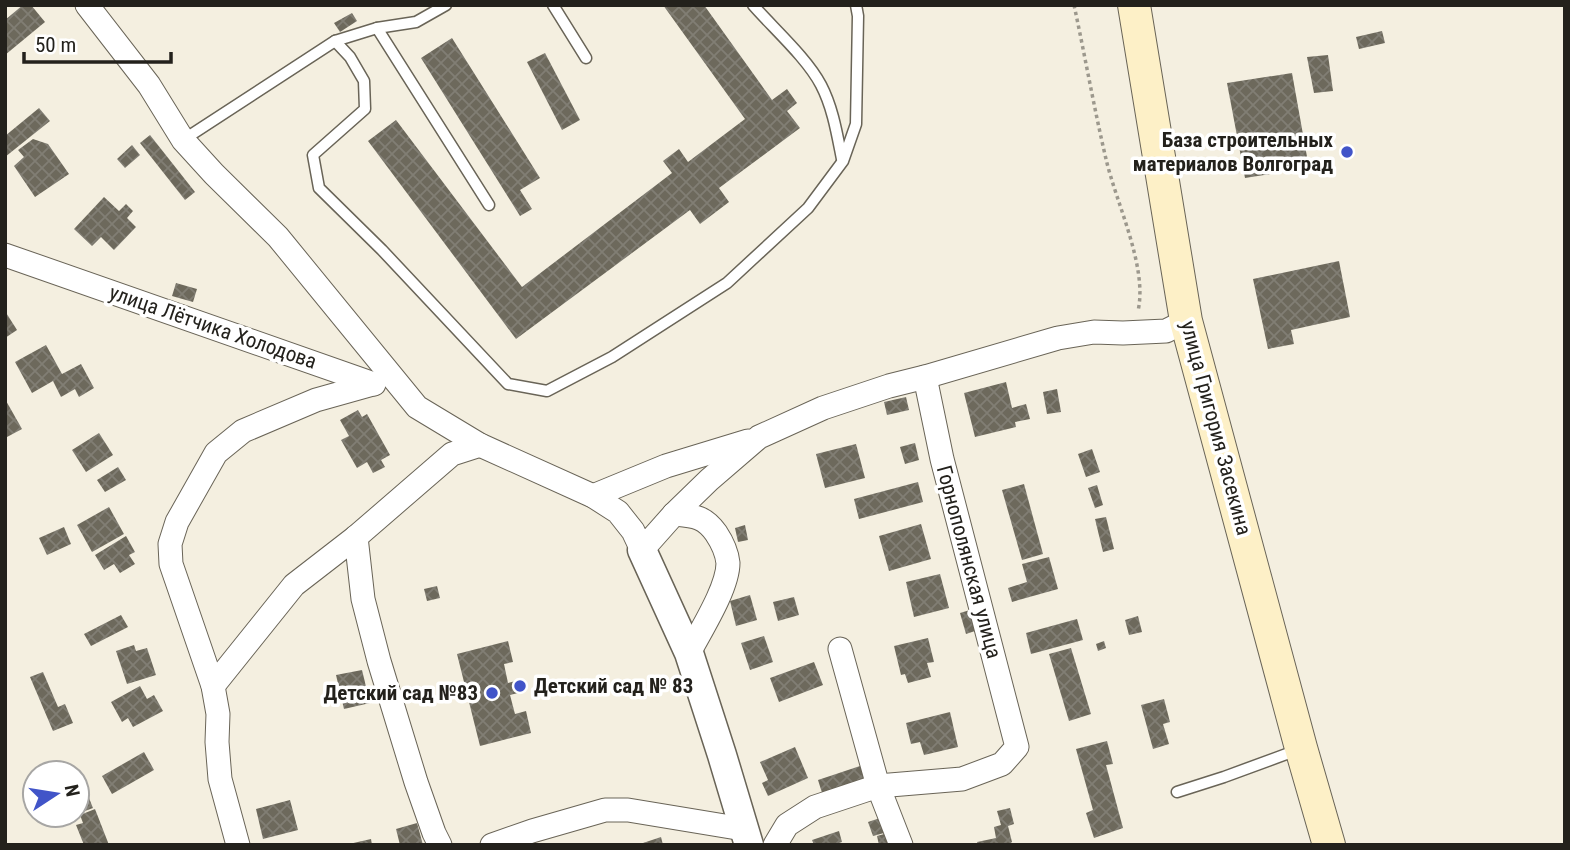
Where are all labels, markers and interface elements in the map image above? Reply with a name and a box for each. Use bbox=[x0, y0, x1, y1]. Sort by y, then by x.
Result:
scale bar bbox=[24, 21, 172, 65]
text: 50 m bbox=[35, 33, 76, 57]
place label: База строительных материалов Волгоград bbox=[1133, 128, 1334, 176]
marker: База строительных материалов Волгоград bbox=[1339, 144, 1355, 160]
street label: улица Лётчика Холодова bbox=[106, 280, 320, 374]
street label: улица Григория Засекина bbox=[1176, 318, 1256, 538]
street label: Горнополянская улица bbox=[932, 463, 1006, 661]
place label: Детский сад № 83 bbox=[534, 674, 693, 698]
marker: Детский сад № 83 bbox=[512, 678, 528, 694]
place label: Детский сад №83 bbox=[324, 681, 478, 705]
marker: Детский сад №83 bbox=[484, 685, 500, 701]
north arrow bbox=[21, 759, 91, 829]
text: N bbox=[60, 782, 85, 799]

